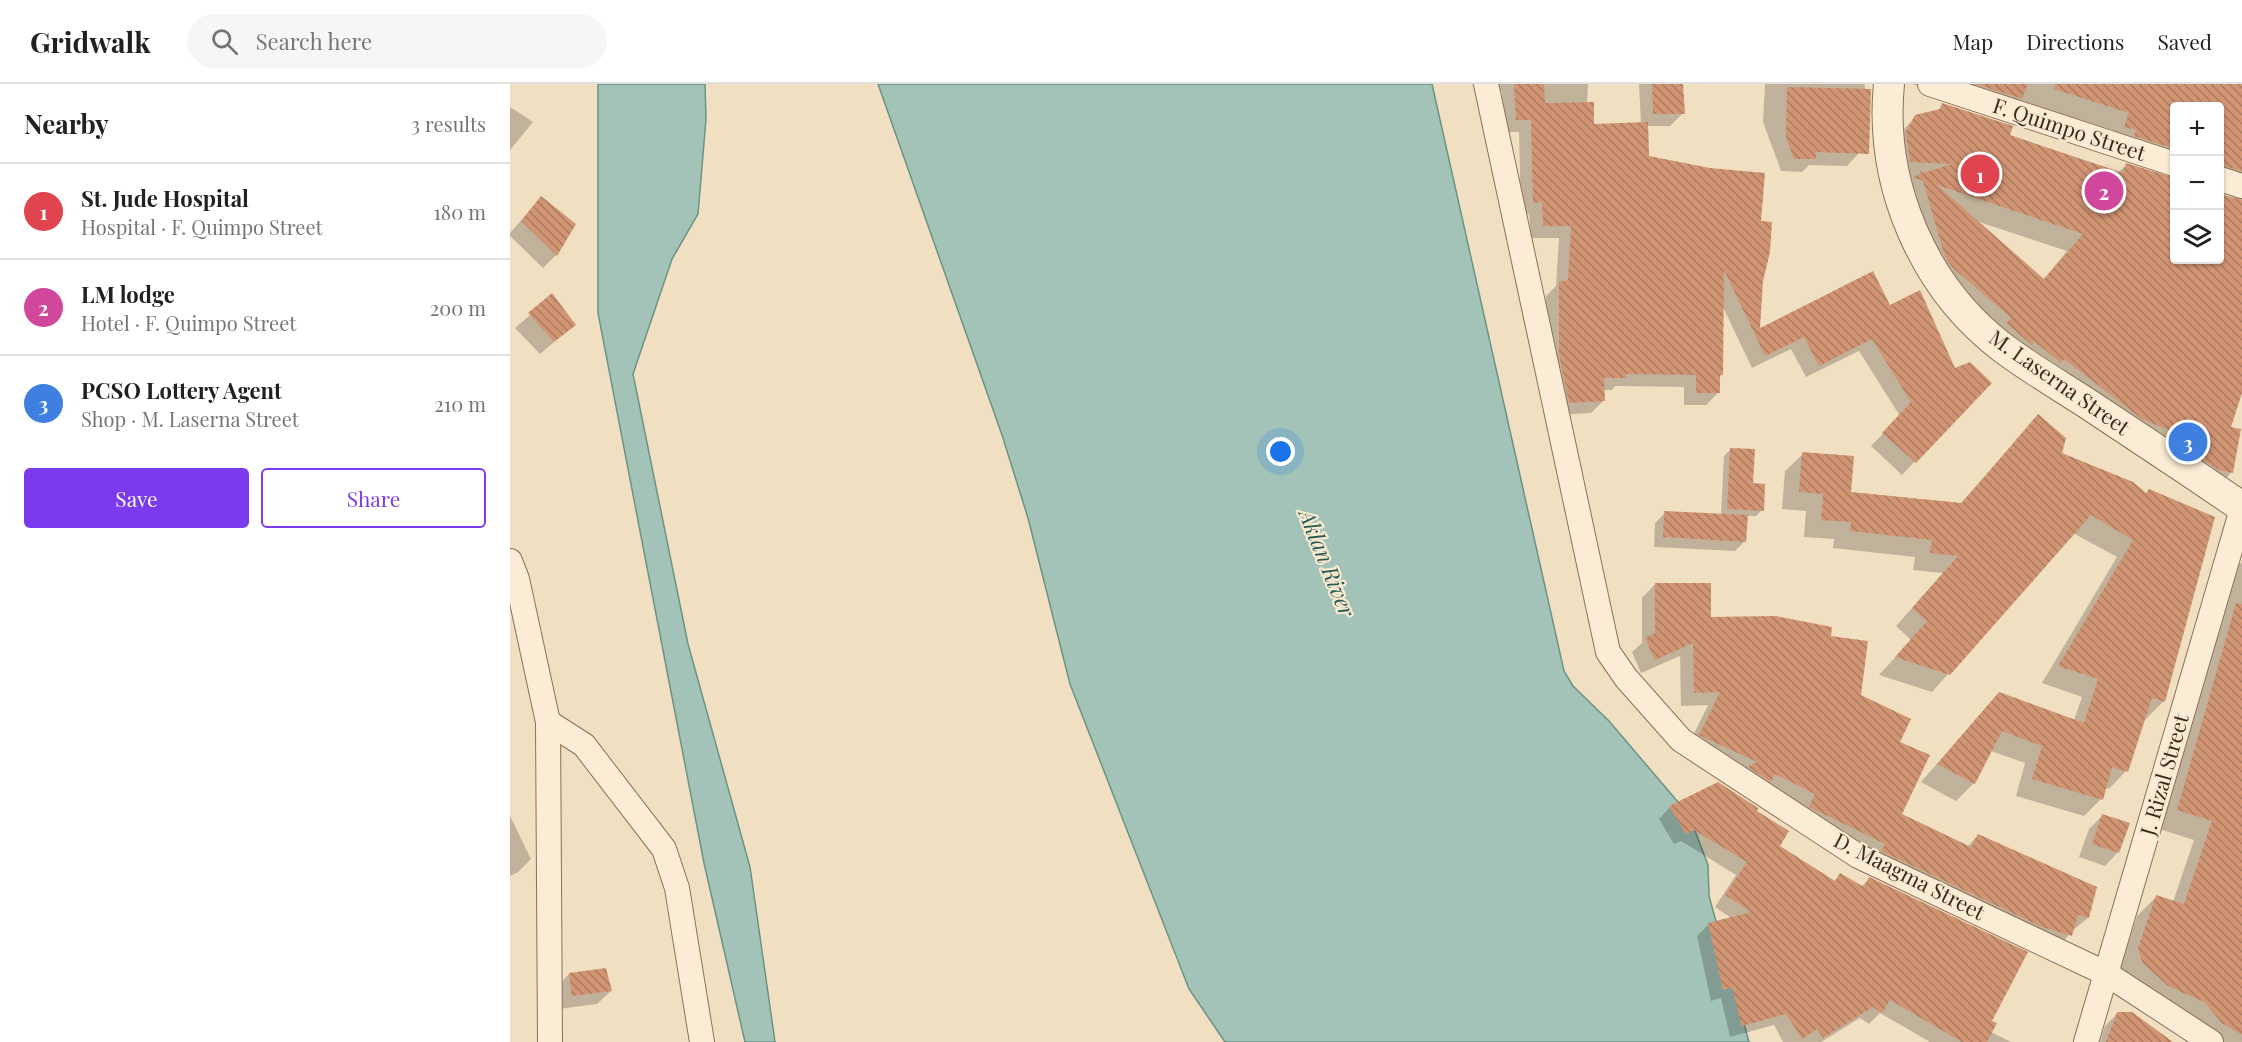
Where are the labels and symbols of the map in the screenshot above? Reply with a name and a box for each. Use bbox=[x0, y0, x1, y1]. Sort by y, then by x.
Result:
street label: F. Quimpo Street bbox=[1990, 90, 2150, 166]
pin: 1 bbox=[1960, 152, 2000, 196]
pin: 2 bbox=[2084, 168, 2124, 214]
street label: M. Laserna Street bbox=[1984, 322, 2136, 441]
pin: 3 bbox=[2168, 420, 2208, 464]
your location bbox=[1266, 437, 1295, 466]
water label: Aklan River bbox=[1292, 503, 1363, 621]
street label: J. Rizal Street bbox=[2132, 710, 2194, 839]
street label: D. Maagma Street bbox=[1830, 825, 1991, 926]

